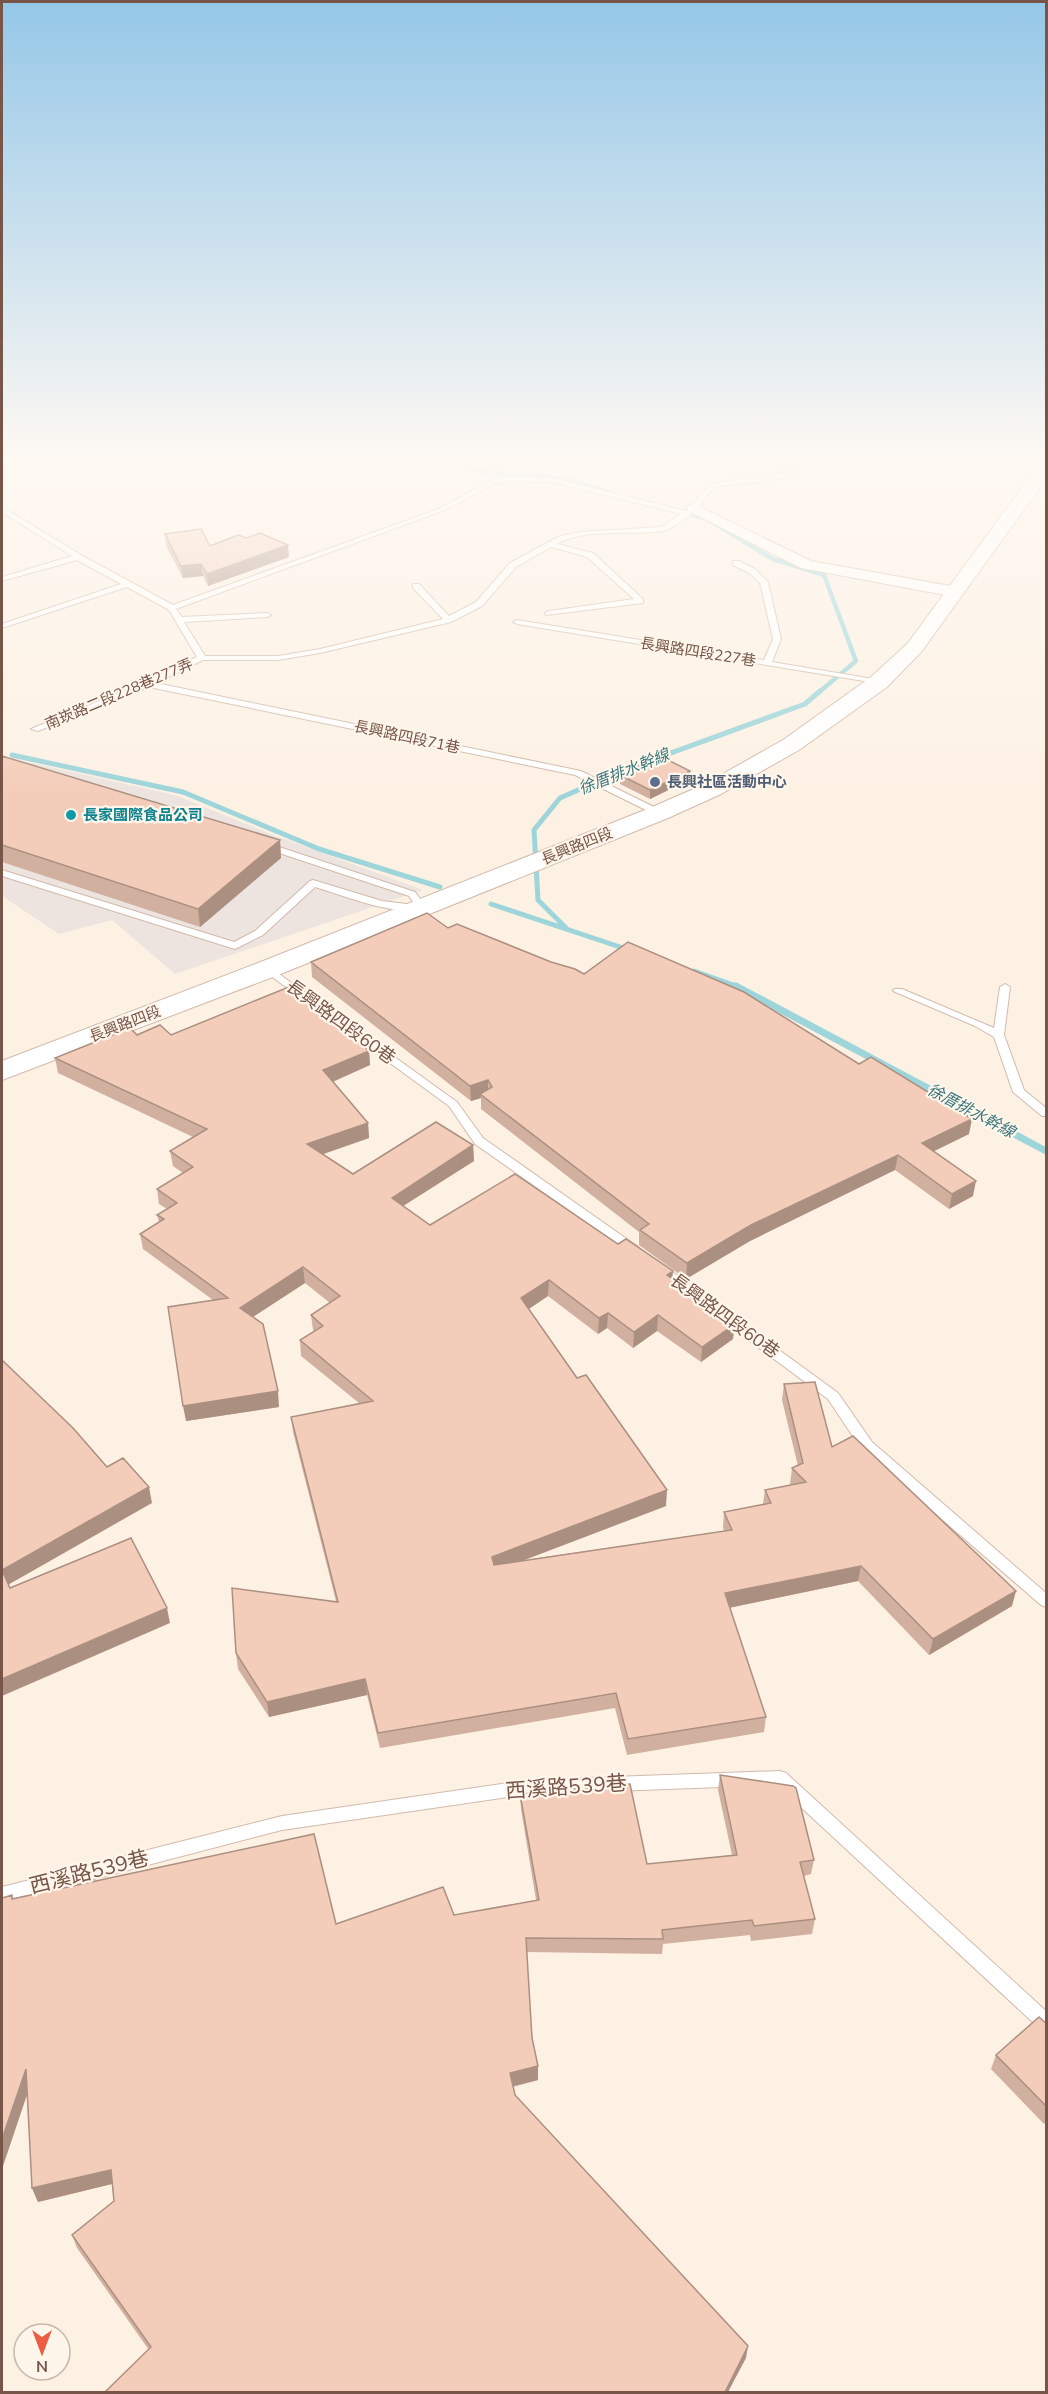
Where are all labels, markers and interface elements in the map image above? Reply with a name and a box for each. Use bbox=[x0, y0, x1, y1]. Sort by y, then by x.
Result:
street label: 長興路四段227巷 bbox=[639, 633, 757, 671]
street label: 南崁路二段228巷277弄 bbox=[42, 654, 196, 734]
street label: 長興路四段71巷 bbox=[352, 716, 462, 758]
water label: 徐厝排水幹線 bbox=[575, 743, 674, 800]
place label: 長興社區活動中心 bbox=[667, 772, 787, 792]
marker: 長興社區活動中心 bbox=[648, 775, 662, 789]
place label: 長家國際食品公司 bbox=[83, 805, 203, 825]
marker: 長家國際食品公司 bbox=[64, 808, 78, 822]
street label: 長興路四段 bbox=[538, 823, 616, 869]
street label: 長興路四段60巷 bbox=[282, 974, 400, 1070]
street label: 長興路四段 bbox=[86, 1001, 164, 1047]
water label: 徐厝排水幹線 bbox=[923, 1079, 1020, 1144]
street label: 長興路四段60巷 bbox=[666, 1268, 784, 1364]
street label: 西溪路539巷 bbox=[504, 1769, 628, 1805]
street label: 西溪路539巷 bbox=[27, 1844, 151, 1900]
north arrow bbox=[12, 2322, 72, 2382]
text: N bbox=[36, 2355, 48, 2377]

